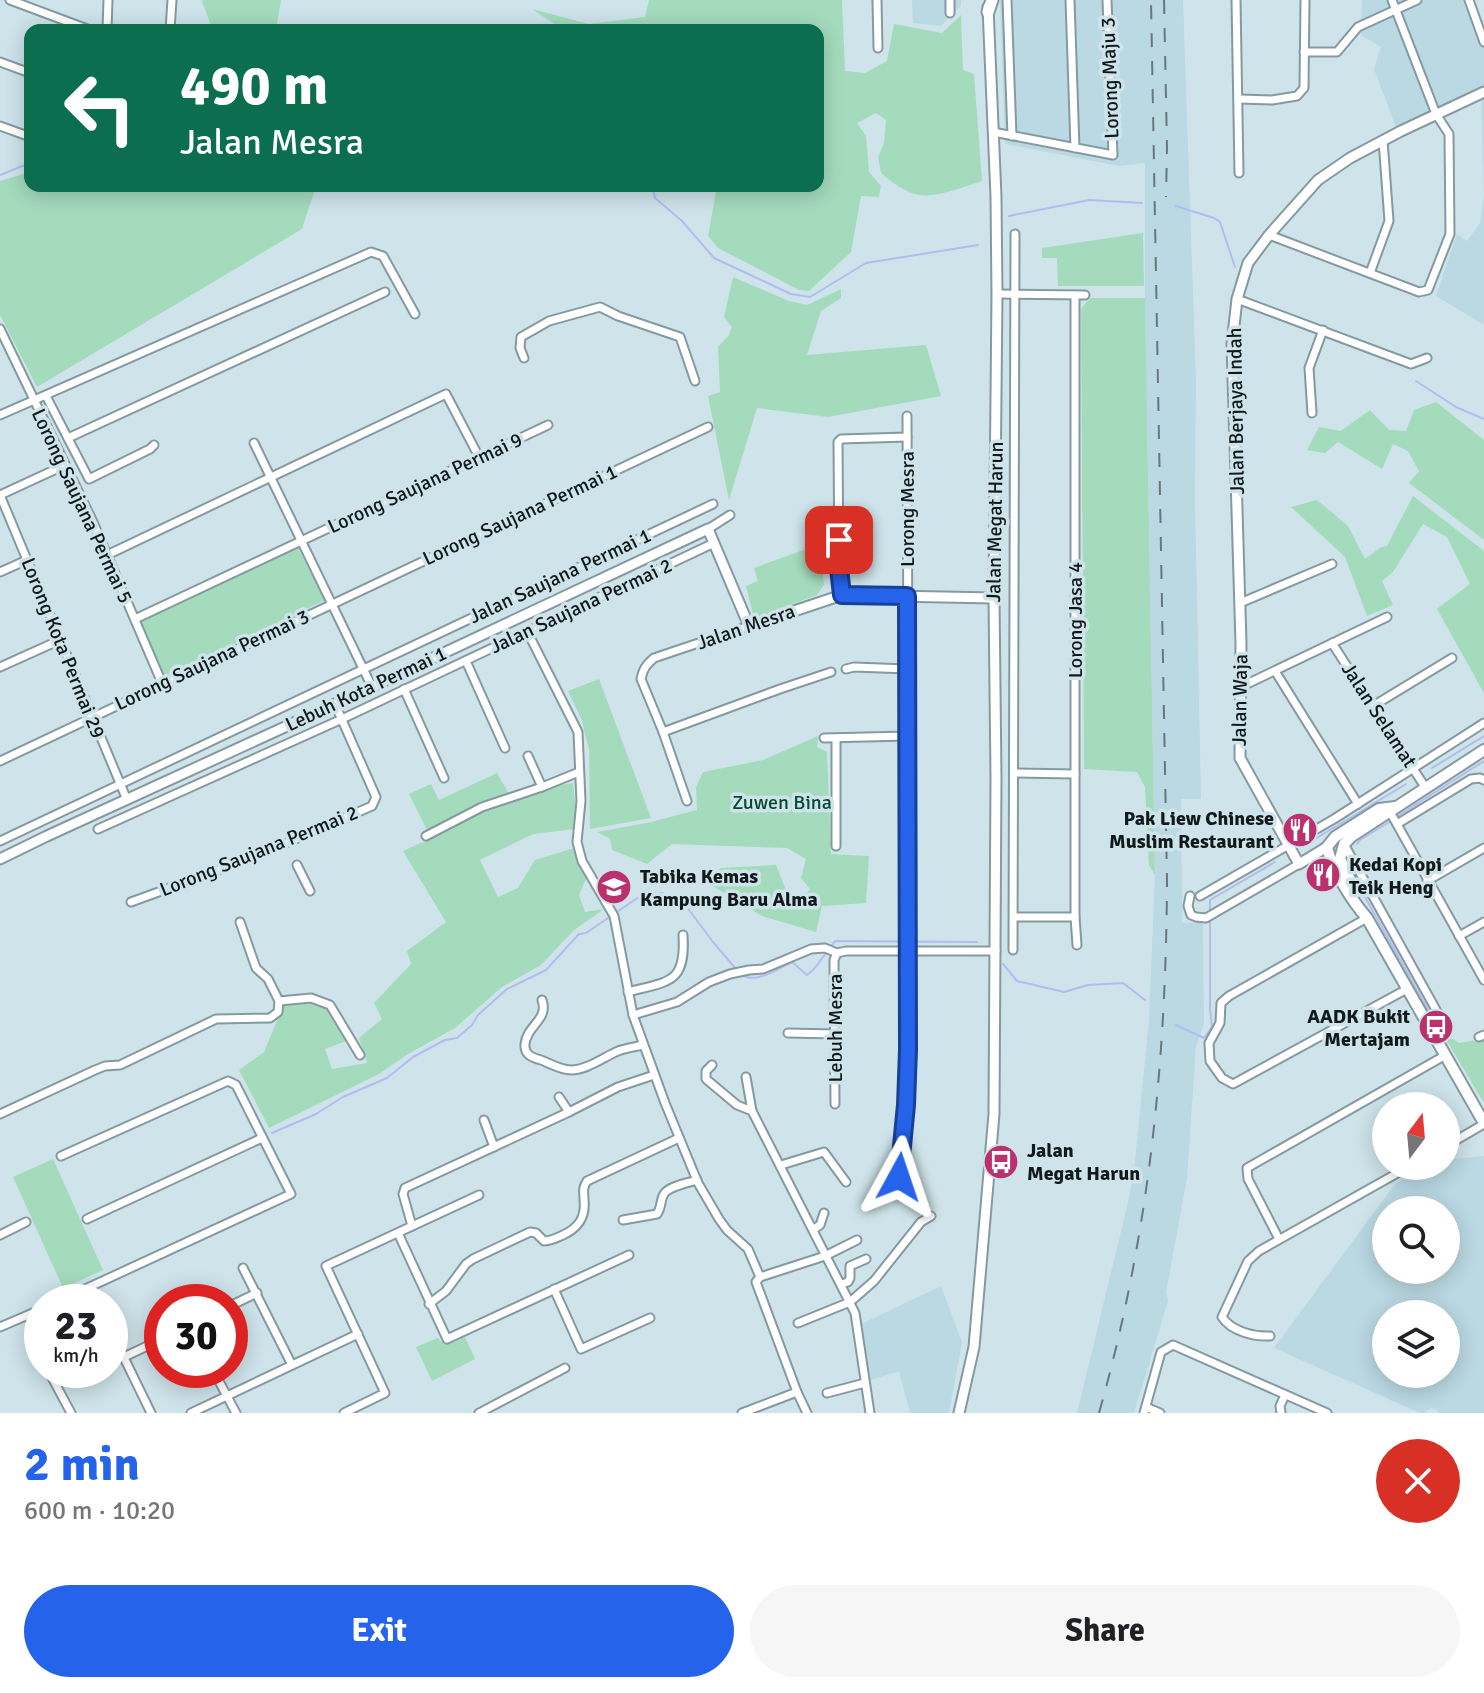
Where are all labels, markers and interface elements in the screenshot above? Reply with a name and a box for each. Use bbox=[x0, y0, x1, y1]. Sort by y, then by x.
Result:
street label: Lorong Maju 3 bbox=[1095, 17, 1125, 139]
text: 490 m bbox=[180, 51, 328, 120]
icon: left bbox=[48, 56, 152, 160]
text: Jalan Mesra bbox=[180, 120, 364, 165]
street label: Jalan Berjaya Indah bbox=[1222, 327, 1250, 495]
street label: Lorong Saujana Permai 5 bbox=[26, 405, 138, 607]
street label: Lorong Saujana Permai 9 bbox=[324, 427, 526, 539]
street label: Jalan Megat Harun bbox=[981, 441, 1009, 603]
street label: Lorong Mesra bbox=[895, 451, 920, 567]
street label: Lorong Saujana Permai 1 bbox=[419, 459, 621, 571]
pin bbox=[805, 506, 873, 574]
icon: arrive bbox=[817, 518, 861, 562]
street label: Jalan Saujana Permai 1 bbox=[465, 523, 655, 629]
street label: Jalan Saujana Permai 2 bbox=[486, 553, 676, 659]
street label: Lorong Kota Permai 29 bbox=[15, 554, 111, 742]
street label: Lorong Jasa 4 bbox=[1063, 562, 1088, 678]
street label: Jalan Mesra bbox=[694, 599, 798, 655]
street label: Lorong Saujana Permai 3 bbox=[111, 604, 313, 716]
street label: Lebuh Kota Permai 1 bbox=[281, 641, 451, 737]
street label: Jalan Waja bbox=[1227, 654, 1253, 746]
street label: Jalan Selamat bbox=[1336, 658, 1422, 772]
park label: Zuwen Bina bbox=[732, 790, 832, 815]
street label: Lorong Saujana Permai 2 bbox=[156, 800, 362, 902]
place label: Pak Liew Chinese Muslim Restaurant bbox=[1109, 806, 1275, 854]
restaurant icon: Pak Liew Chinese Muslim Restaurant bbox=[1281, 811, 1319, 849]
place label: Kedai Kopi Teik Heng bbox=[1349, 852, 1442, 900]
restaurant icon: Kedai Kopi Teik Heng bbox=[1304, 856, 1342, 894]
place label: Tabika Kemas Kampung Baru Alma bbox=[640, 864, 818, 912]
school or university icon: Tabika Kemas Kampung Baru Alma bbox=[595, 868, 633, 906]
street label: Lebuh Mesra bbox=[823, 974, 848, 1082]
place label: AADK Bukit Mertajam bbox=[1307, 1004, 1410, 1052]
bus stop icon: AADK Bukit Mertajam bbox=[1417, 1008, 1455, 1046]
north arrow bbox=[1372, 1092, 1460, 1180]
map controls bbox=[1372, 1092, 1460, 1388]
position arrow bbox=[857, 1135, 941, 1219]
place label: Jalan Megat Harun bbox=[1027, 1138, 1140, 1186]
bus stop icon: Jalan Megat Harun bbox=[982, 1143, 1020, 1181]
button: search bbox=[1372, 1196, 1460, 1284]
speed limit sign: 30 bbox=[144, 1284, 248, 1388]
button: layers bbox=[1372, 1300, 1460, 1388]
text: 23 bbox=[54, 1301, 98, 1351]
text: km/h bbox=[53, 1343, 99, 1368]
text: 2 min bbox=[24, 1435, 140, 1494]
button: close bbox=[1376, 1439, 1460, 1523]
text: 600 m · 10:20 bbox=[24, 1495, 175, 1527]
button: Exit bbox=[24, 1585, 734, 1677]
button: Share bbox=[750, 1585, 1460, 1677]

